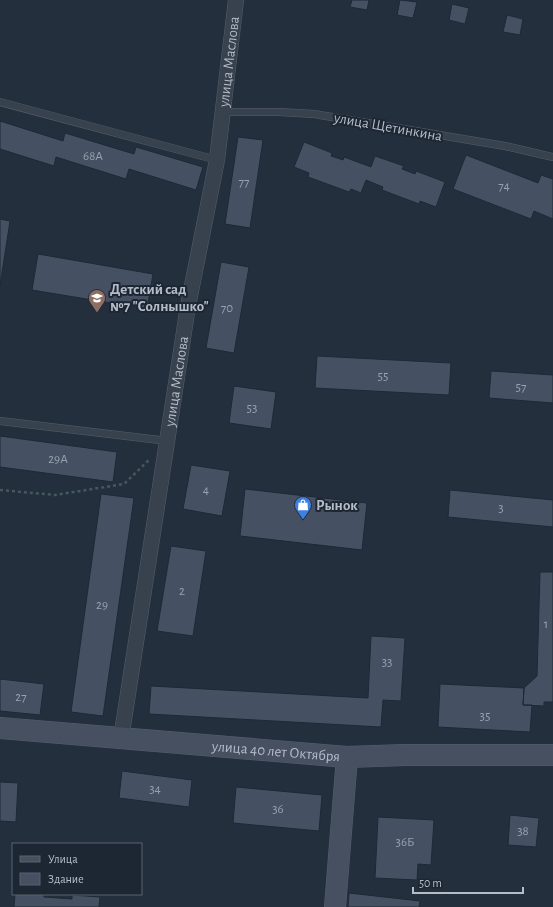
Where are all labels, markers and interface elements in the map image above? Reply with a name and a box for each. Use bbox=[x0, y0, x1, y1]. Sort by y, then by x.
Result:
street label: улица Маслова bbox=[216, 15, 242, 109]
street label: улица Щетинкина bbox=[332, 110, 444, 144]
house number: 68А bbox=[83, 150, 103, 163]
house number: 77 bbox=[239, 176, 250, 189]
house number: 74 bbox=[498, 180, 510, 193]
place label: Детский сад №7 "Солнышко" bbox=[110, 282, 209, 314]
school or university icon: Детский сад №7 "Солнышко" bbox=[87, 288, 107, 313]
house number: 70 bbox=[221, 302, 233, 315]
street label: улица Маслова bbox=[162, 335, 191, 428]
house number: 55 bbox=[378, 370, 388, 383]
house number: 57 bbox=[516, 381, 527, 394]
house number: 53 bbox=[247, 402, 257, 415]
house number: 29А bbox=[48, 453, 68, 466]
house number: 4 bbox=[203, 484, 209, 497]
shop icon: Рынок bbox=[293, 495, 313, 520]
place label: Рынок bbox=[316, 498, 358, 513]
house number: 3 bbox=[498, 502, 504, 515]
house number: 2 bbox=[179, 585, 185, 598]
house number: 29 bbox=[96, 599, 108, 612]
house number: 1 bbox=[544, 618, 548, 631]
house number: 33 bbox=[382, 656, 392, 669]
house number: 27 bbox=[15, 691, 27, 704]
house number: 35 bbox=[480, 710, 490, 723]
street label: улица 40 лет Октября bbox=[210, 738, 341, 764]
house number: 34 bbox=[149, 783, 161, 796]
house number: 36 bbox=[272, 803, 284, 816]
house number: 38 bbox=[517, 825, 529, 838]
house number: 36Б bbox=[396, 836, 414, 849]
legend bbox=[12, 843, 142, 895]
text: Улица bbox=[48, 853, 78, 865]
scale bar bbox=[413, 869, 523, 895]
text: Здание bbox=[48, 873, 84, 885]
text: 50 m bbox=[419, 877, 442, 889]

